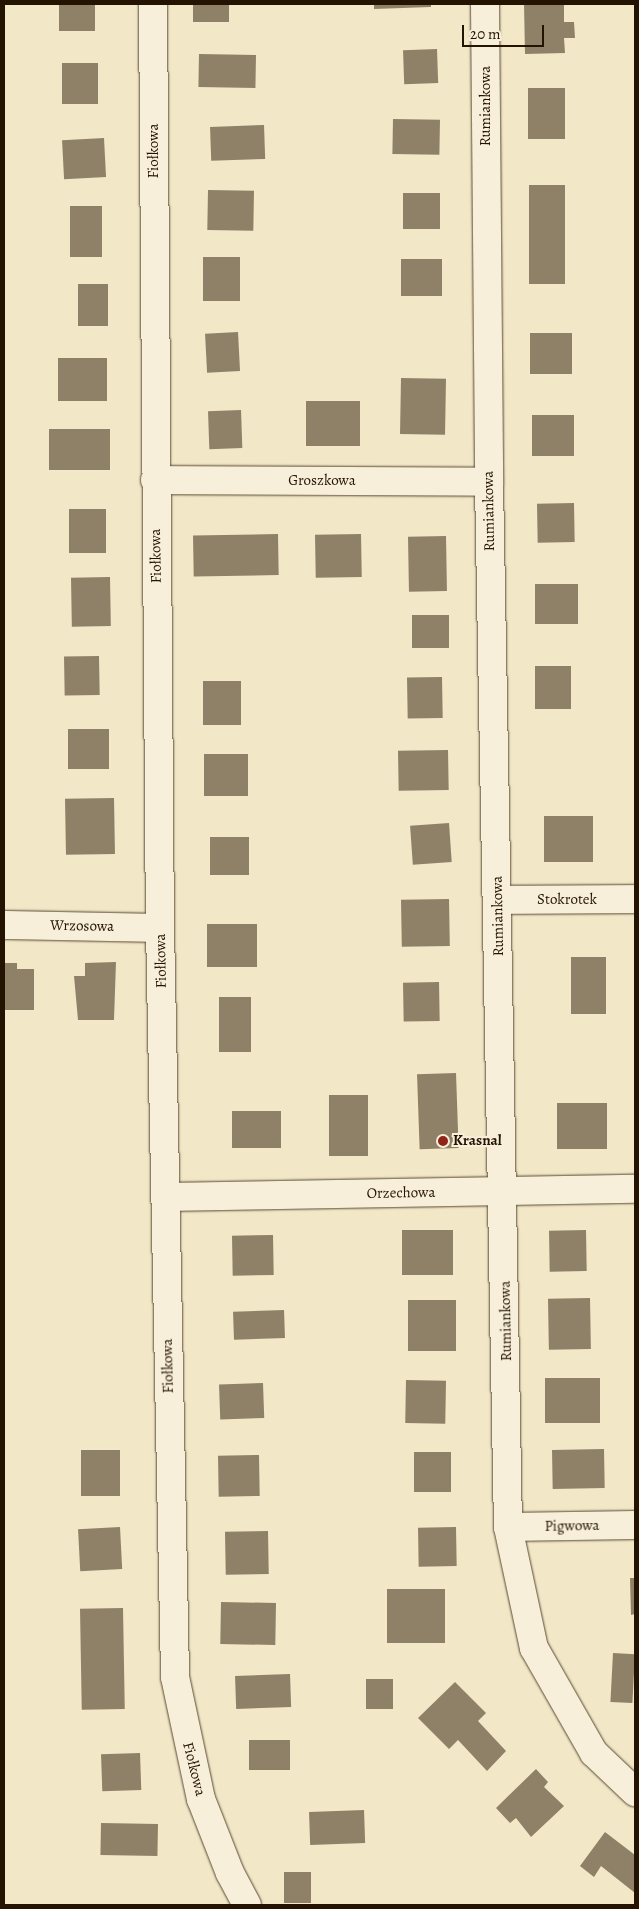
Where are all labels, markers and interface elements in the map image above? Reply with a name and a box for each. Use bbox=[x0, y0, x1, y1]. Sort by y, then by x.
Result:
scale bar bbox=[464, 15, 546, 47]
text: 20 m bbox=[470, 24, 501, 44]
street label: Rumiankowa bbox=[477, 66, 495, 146]
street label: Fiołkowa bbox=[145, 124, 163, 178]
street label: Rumiankowa bbox=[479, 471, 499, 551]
street label: Groszkowa bbox=[288, 472, 356, 490]
street label: Fiołkowa bbox=[147, 528, 165, 584]
street label: Rumiankowa bbox=[488, 876, 508, 956]
street label: Stokrotek bbox=[537, 891, 597, 909]
street label: Wrzosowa bbox=[50, 916, 114, 936]
street label: Fiołkowa bbox=[152, 933, 170, 989]
place label: Krasnal bbox=[453, 1132, 502, 1150]
marker: Krasnal bbox=[437, 1135, 449, 1147]
street label: Orzechowa bbox=[367, 1183, 435, 1203]
street label: Rumiankowa bbox=[496, 1281, 516, 1361]
street label: Fiołkowa bbox=[159, 1338, 177, 1394]
street label: Pigwowa bbox=[544, 1517, 600, 1535]
street label: Fiołkowa bbox=[179, 1740, 209, 1798]

